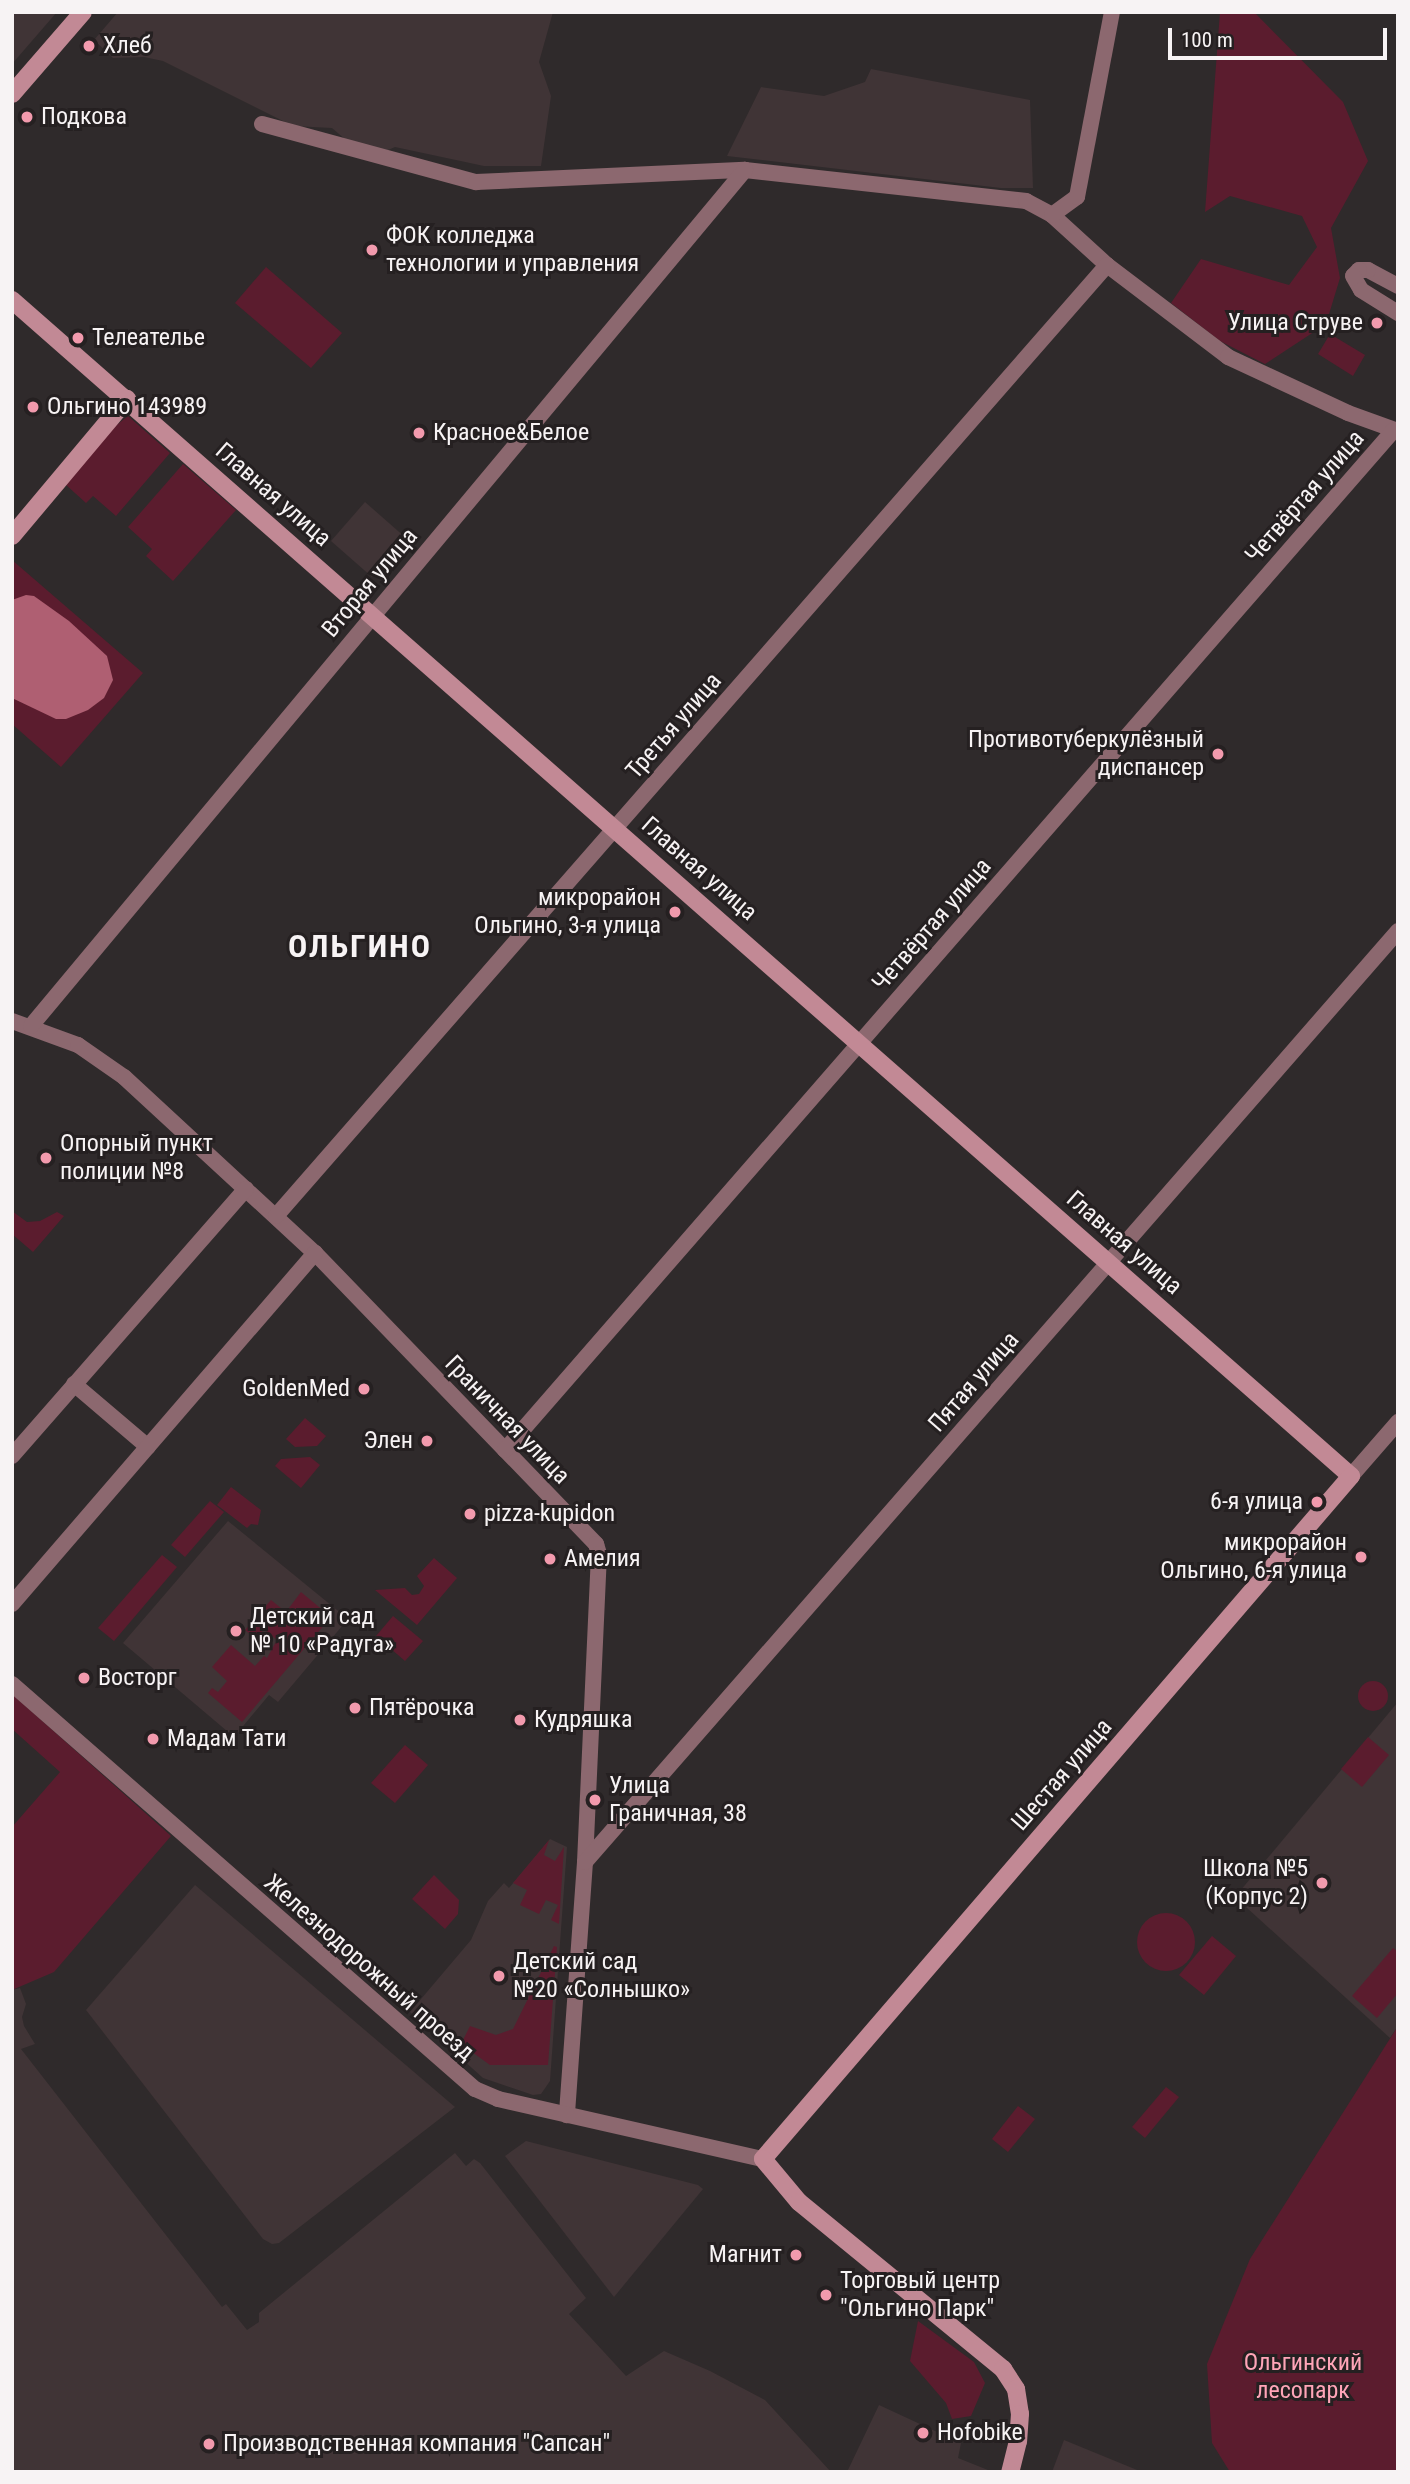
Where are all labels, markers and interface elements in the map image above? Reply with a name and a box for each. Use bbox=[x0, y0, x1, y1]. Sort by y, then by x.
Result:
scale bar bbox=[1172, 14, 1391, 58]
text: 100 m bbox=[1181, 28, 1233, 52]
place label: Хлеб bbox=[103, 32, 152, 60]
marker: Хлеб bbox=[81, 38, 97, 54]
place label: Подкова bbox=[41, 103, 127, 131]
marker: Подкова bbox=[19, 109, 35, 125]
place label: ФОК колледжа технологии и управления bbox=[386, 222, 639, 278]
marker: ФОК колледжа технологии и управления bbox=[364, 242, 380, 258]
place label: Улица Струве bbox=[1228, 309, 1363, 337]
marker: Улица Струве bbox=[1369, 315, 1385, 331]
place label: Телеателье bbox=[92, 324, 205, 352]
marker: Телеателье bbox=[70, 330, 86, 346]
place label: Ольгино 143989 bbox=[47, 393, 207, 421]
marker: Ольгино 143989 bbox=[25, 399, 41, 415]
place label: Красное&Белое bbox=[433, 419, 589, 447]
marker: Красное&Белое bbox=[411, 425, 427, 441]
street label: Четвёртая улица bbox=[1239, 425, 1371, 569]
street label: Главная улица bbox=[209, 437, 337, 553]
street label: Вторая улица bbox=[316, 523, 424, 643]
street label: Третья улица bbox=[620, 667, 728, 785]
place label: Противотуберкулёзный диспансер bbox=[968, 726, 1204, 782]
marker: Противотуберкулёзный диспансер bbox=[1210, 746, 1226, 762]
street label: Главная улица bbox=[635, 811, 763, 927]
street label: Четвёртая улица bbox=[866, 853, 998, 997]
place label: микрорайон Ольгино, 3-я улица bbox=[474, 884, 661, 940]
marker: микрорайон Ольгино, 3-я улица bbox=[667, 904, 683, 920]
district label: ОЛЬГИНО bbox=[289, 927, 431, 965]
place label: Опорный пункт полиции №8 bbox=[60, 1130, 213, 1186]
marker: Опорный пункт полиции №8 bbox=[38, 1150, 54, 1166]
street label: Главная улица bbox=[1060, 1185, 1188, 1301]
street label: Пятая улица bbox=[923, 1326, 1025, 1438]
street label: Граничная улица bbox=[438, 1350, 576, 1490]
place label: GoldenMed bbox=[242, 1375, 350, 1403]
marker: GoldenMed bbox=[356, 1381, 372, 1397]
place label: Элен bbox=[363, 1427, 413, 1455]
marker: Элен bbox=[419, 1433, 435, 1449]
place label: 6-я улица bbox=[1210, 1488, 1303, 1516]
marker: 6-я улица bbox=[1309, 1494, 1325, 1510]
place label: pizza-kupidon bbox=[484, 1500, 615, 1528]
marker: pizza-kupidon bbox=[462, 1506, 478, 1522]
place label: микрорайон Ольгино, 6-я улица bbox=[1160, 1529, 1347, 1585]
place label: Амелия bbox=[564, 1545, 641, 1573]
marker: микрорайон Ольгино, 6-я улица bbox=[1353, 1549, 1369, 1565]
marker: Амелия bbox=[542, 1551, 558, 1567]
place label: Детский сад № 10 «Радуга» bbox=[250, 1603, 394, 1659]
marker: Детский сад № 10 «Радуга» bbox=[228, 1623, 244, 1639]
place label: Восторг bbox=[98, 1664, 177, 1692]
marker: Восторг bbox=[76, 1670, 92, 1686]
place label: Пятёрочка bbox=[369, 1694, 474, 1722]
marker: Пятёрочка bbox=[347, 1700, 363, 1716]
place label: Кудряшка bbox=[534, 1706, 633, 1734]
marker: Кудряшка bbox=[512, 1712, 528, 1728]
street label: Шестая улица bbox=[1006, 1713, 1118, 1837]
place label: Мадам Тати bbox=[167, 1725, 287, 1753]
marker: Мадам Тати bbox=[145, 1731, 161, 1747]
place label: Улица Граничная, 38 bbox=[609, 1772, 747, 1828]
marker: Улица Граничная, 38 bbox=[587, 1792, 603, 1808]
place label: Школа №5 (Корпус 2) bbox=[1203, 1855, 1308, 1911]
street label: Железнодорожный проезд bbox=[258, 1869, 480, 2067]
marker: Школа №5 (Корпус 2) bbox=[1314, 1875, 1330, 1891]
place label: Детский сад №20 «Солнышко» bbox=[513, 1948, 690, 2004]
marker: Детский сад №20 «Солнышко» bbox=[491, 1968, 507, 1984]
place label: Магнит bbox=[709, 2241, 782, 2269]
marker: Магнит bbox=[788, 2247, 804, 2263]
place label: Торговый центр "Ольгино Парк" bbox=[840, 2267, 1000, 2323]
marker: Торговый центр "Ольгино Парк" bbox=[818, 2287, 834, 2303]
park label: Ольгинский лесопарк bbox=[1244, 2349, 1362, 2405]
place label: Hofobike bbox=[937, 2419, 1023, 2447]
marker: Hofobike bbox=[915, 2425, 931, 2441]
place label: Производственная компания "Сапсан" bbox=[223, 2430, 610, 2458]
marker: Производственная компания "Сапсан" bbox=[201, 2436, 217, 2452]

